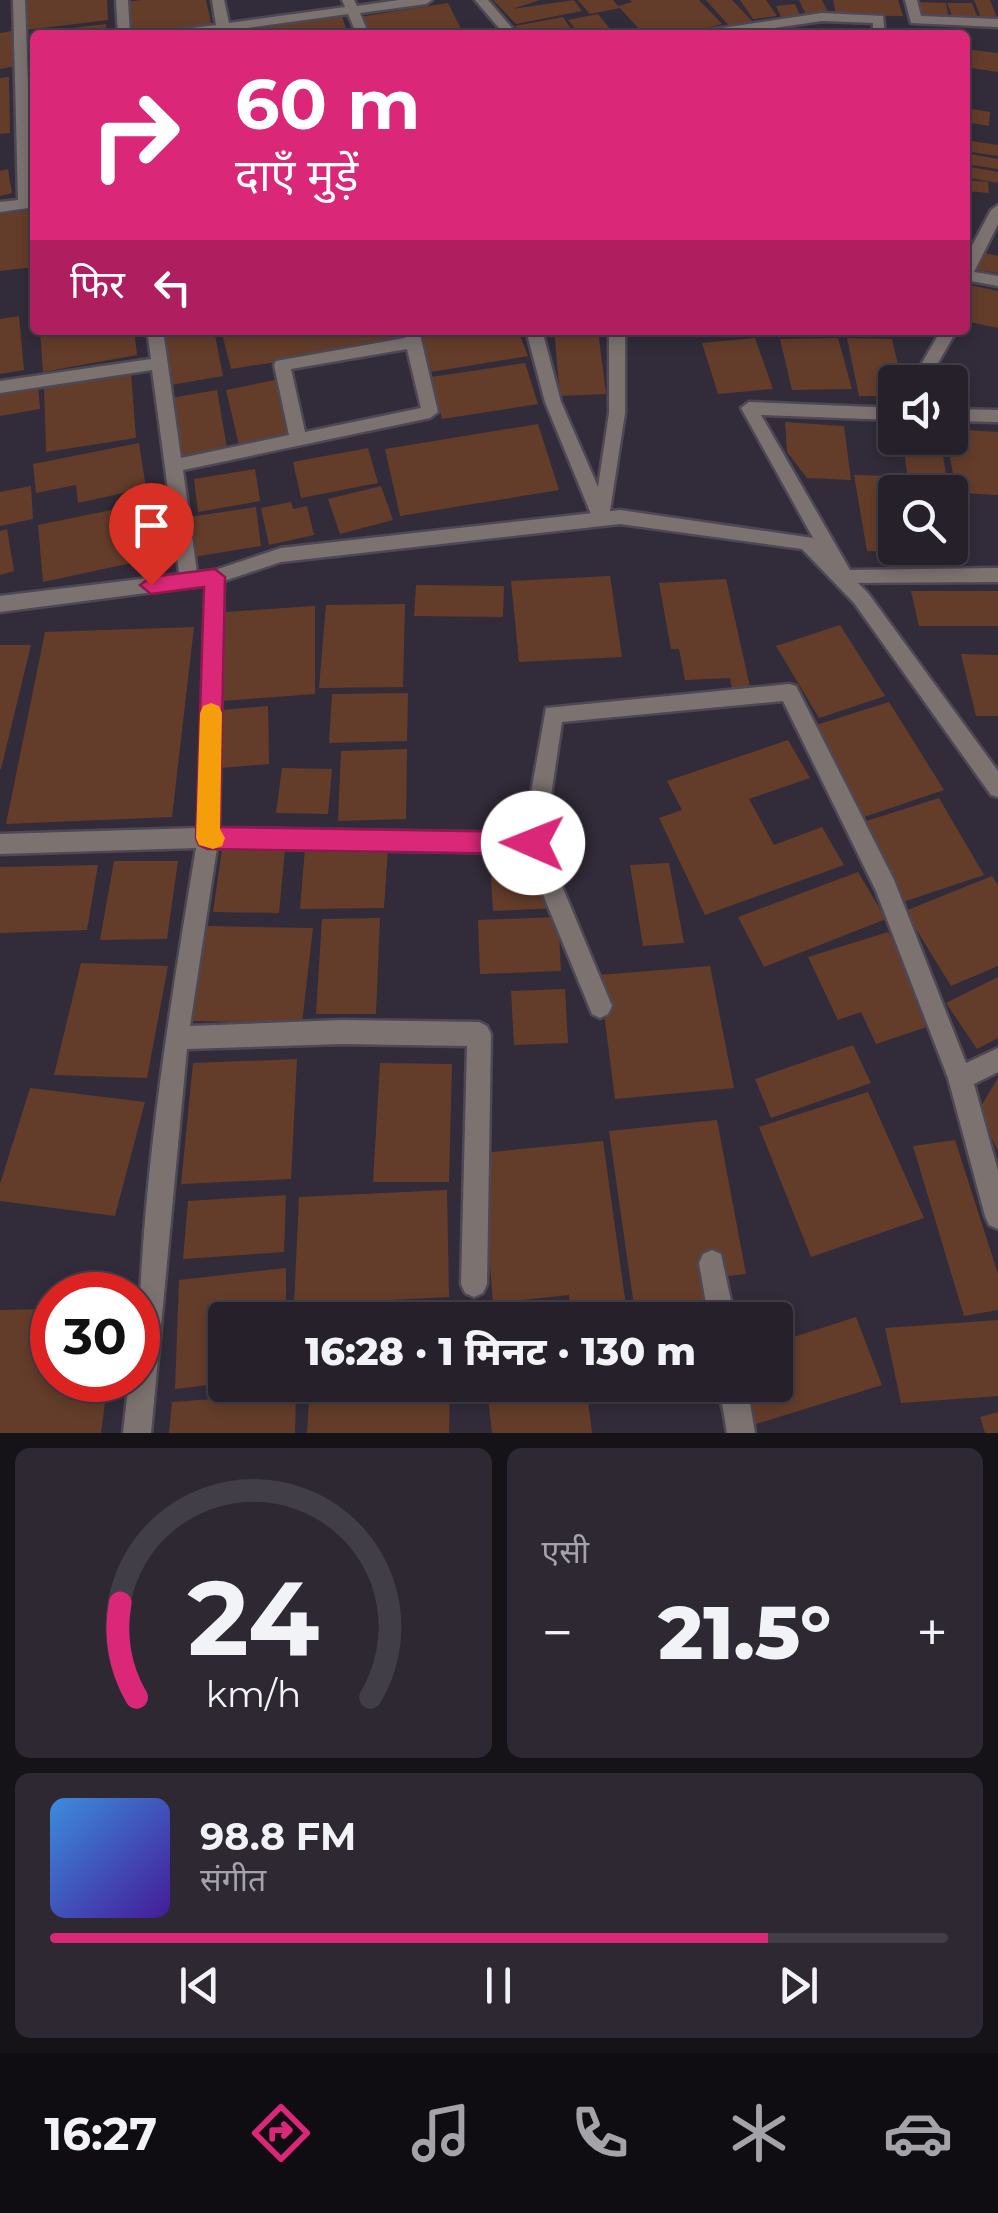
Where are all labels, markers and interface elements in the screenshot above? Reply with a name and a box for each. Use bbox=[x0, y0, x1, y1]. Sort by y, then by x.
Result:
text: 60 m bbox=[235, 61, 420, 147]
icon: right bbox=[70, 70, 200, 200]
text: दाएँ मुड़ें bbox=[235, 147, 358, 202]
icon: left bbox=[145, 260, 200, 315]
text: फिर bbox=[70, 261, 125, 308]
map controls bbox=[878, 365, 968, 565]
button: sound bbox=[878, 365, 968, 455]
button: search bbox=[878, 475, 968, 565]
pin bbox=[109, 483, 194, 586]
icon: arrive bbox=[124, 498, 179, 553]
position arrow bbox=[481, 791, 585, 895]
speed limit sign: 30 bbox=[30, 1272, 160, 1402]
text: 16:28 · 1 मिनट · 130 m bbox=[305, 1328, 696, 1375]
text: एसी bbox=[542, 1532, 589, 1571]
text: 24 bbox=[187, 1554, 319, 1681]
text: 21.5° bbox=[658, 1586, 831, 1678]
text: − bbox=[542, 1599, 573, 1666]
text: + bbox=[916, 1599, 948, 1666]
text: km/h bbox=[206, 1672, 301, 1716]
text: 98.8 FM bbox=[200, 1813, 356, 1860]
text: संगीत bbox=[200, 1860, 266, 1899]
icon: previous bbox=[172, 1958, 227, 2013]
icon: pause bbox=[471, 1958, 526, 2013]
icon: next bbox=[771, 1958, 826, 2013]
icon: directions bbox=[246, 2098, 316, 2168]
icon: music bbox=[406, 2098, 476, 2168]
icon: phone bbox=[565, 2098, 635, 2168]
icon: climate bbox=[724, 2098, 794, 2168]
icon: car bbox=[883, 2098, 953, 2168]
text: 16:27 bbox=[45, 2106, 157, 2161]

